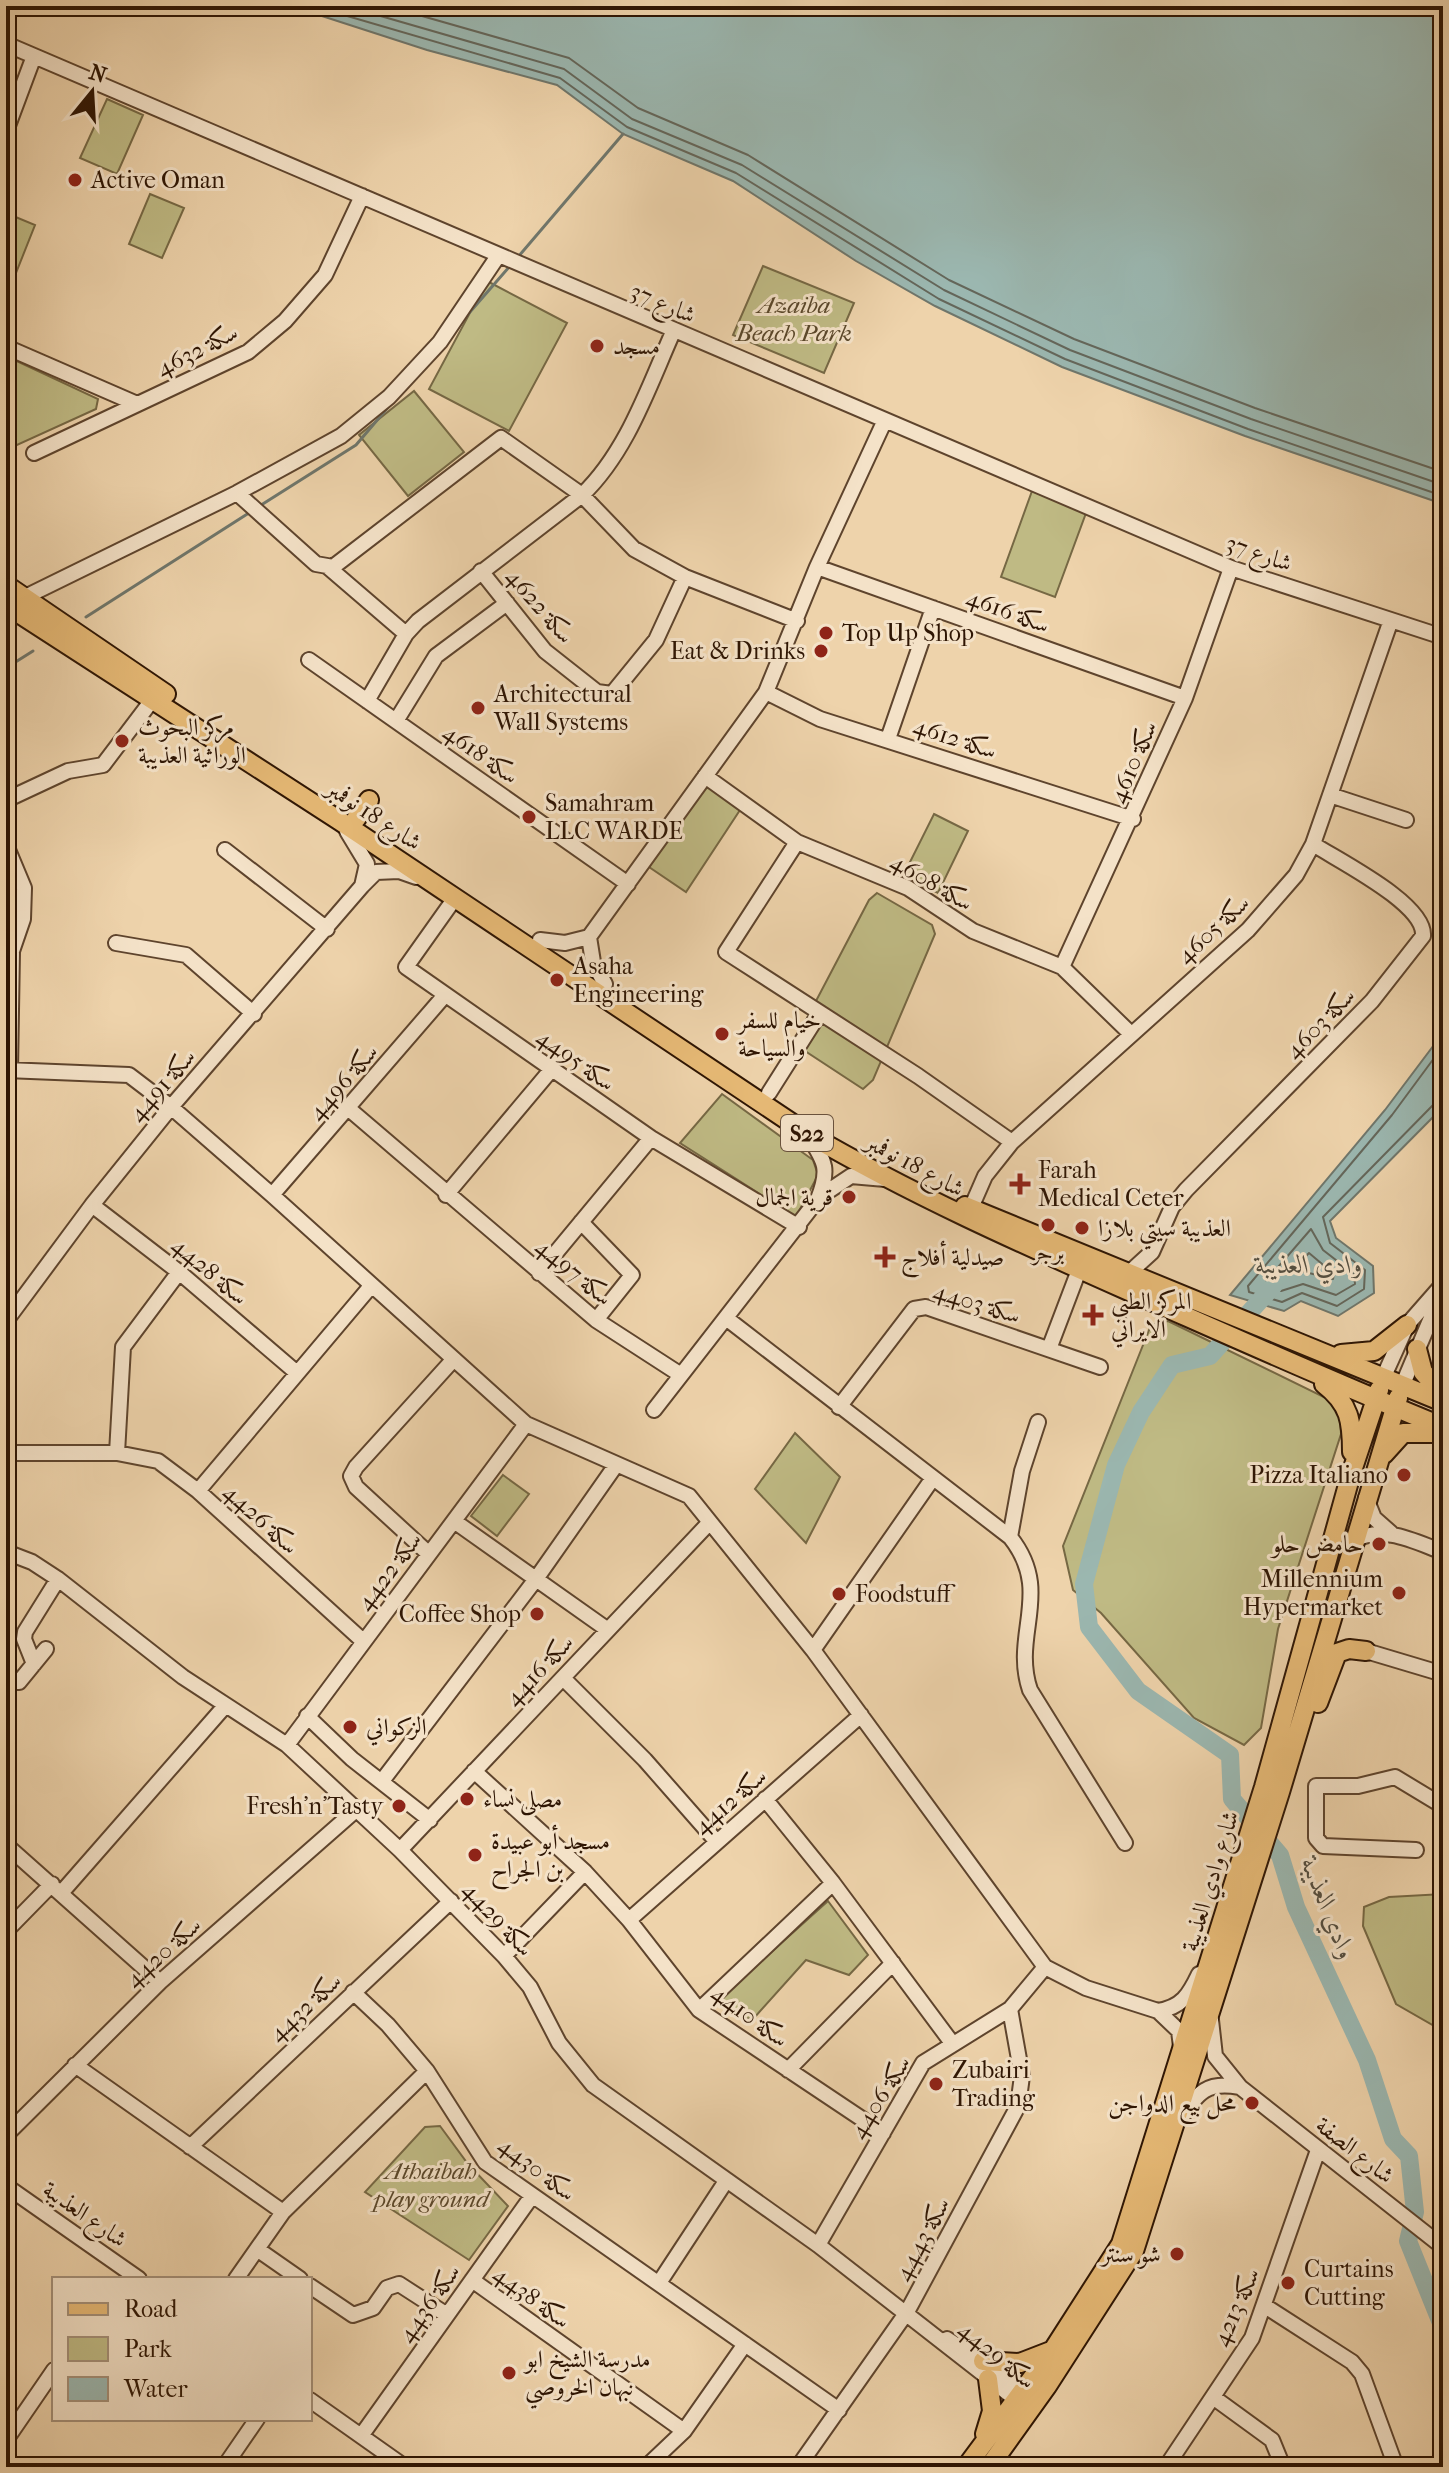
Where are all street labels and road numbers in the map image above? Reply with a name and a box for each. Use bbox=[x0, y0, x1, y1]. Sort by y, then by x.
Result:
street label: شارع 37 bbox=[624, 277, 700, 335]
street label: سكة 4632 bbox=[152, 318, 242, 382]
street label: شارع 37 bbox=[1220, 529, 1296, 583]
street label: سكة 4622 bbox=[500, 563, 580, 649]
street label: سكة 4616 bbox=[963, 583, 1053, 639]
street label: سكة 4612 bbox=[910, 711, 1000, 765]
street label: سكة 4610 bbox=[1103, 717, 1163, 807]
street label: سكة 4618 bbox=[438, 718, 524, 790]
street label: شارع 18 نوفمبر bbox=[315, 772, 427, 861]
street label: سكة 4608 bbox=[886, 847, 978, 917]
street label: سكة 4605 bbox=[1171, 889, 1255, 969]
street label: سكة 4603 bbox=[1279, 982, 1361, 1064]
street label: سكة 4495 bbox=[531, 1023, 621, 1097]
street label: سكة 4496 bbox=[302, 1038, 384, 1126]
street label: سكة 4491 bbox=[123, 1043, 201, 1127]
road number: S22 bbox=[781, 1115, 833, 1151]
street label: شارع 18 نوفمبر bbox=[855, 1126, 969, 1208]
street label: سكة 4428 bbox=[166, 1231, 254, 1311]
street label: سكة 4497 bbox=[530, 1233, 618, 1311]
street label: سكة 4403 bbox=[930, 1277, 1024, 1329]
street label: سكة 4426 bbox=[218, 1478, 304, 1560]
street label: سكة 4422 bbox=[350, 1526, 428, 1616]
street label: سكة 4416 bbox=[499, 1628, 579, 1712]
street label: سكة 4412 bbox=[688, 1762, 772, 1840]
street label: شارع وادي العذيبة bbox=[1175, 1807, 1250, 1956]
street label: سكة 4429 bbox=[457, 1876, 539, 1962]
street label: سكة 4420 bbox=[119, 1911, 207, 1993]
street label: سكة 4432 bbox=[263, 1967, 347, 2047]
street label: سكة 4410 bbox=[706, 1979, 794, 2053]
street label: سكة 4406 bbox=[844, 2050, 916, 2144]
street label: شارع الصفة bbox=[1307, 2111, 1400, 2194]
street label: سكة 4430 bbox=[493, 2131, 581, 2207]
street label: شارع العذيبة bbox=[34, 2175, 133, 2258]
street label: سكة 4443 bbox=[888, 2192, 956, 2286]
street label: سكة 4436 bbox=[392, 2258, 466, 2348]
street label: سكة 4438 bbox=[488, 2260, 576, 2334]
street label: سكة 4213 bbox=[1206, 2263, 1266, 2351]
street label: سكة 4429 bbox=[953, 2315, 1041, 2395]

